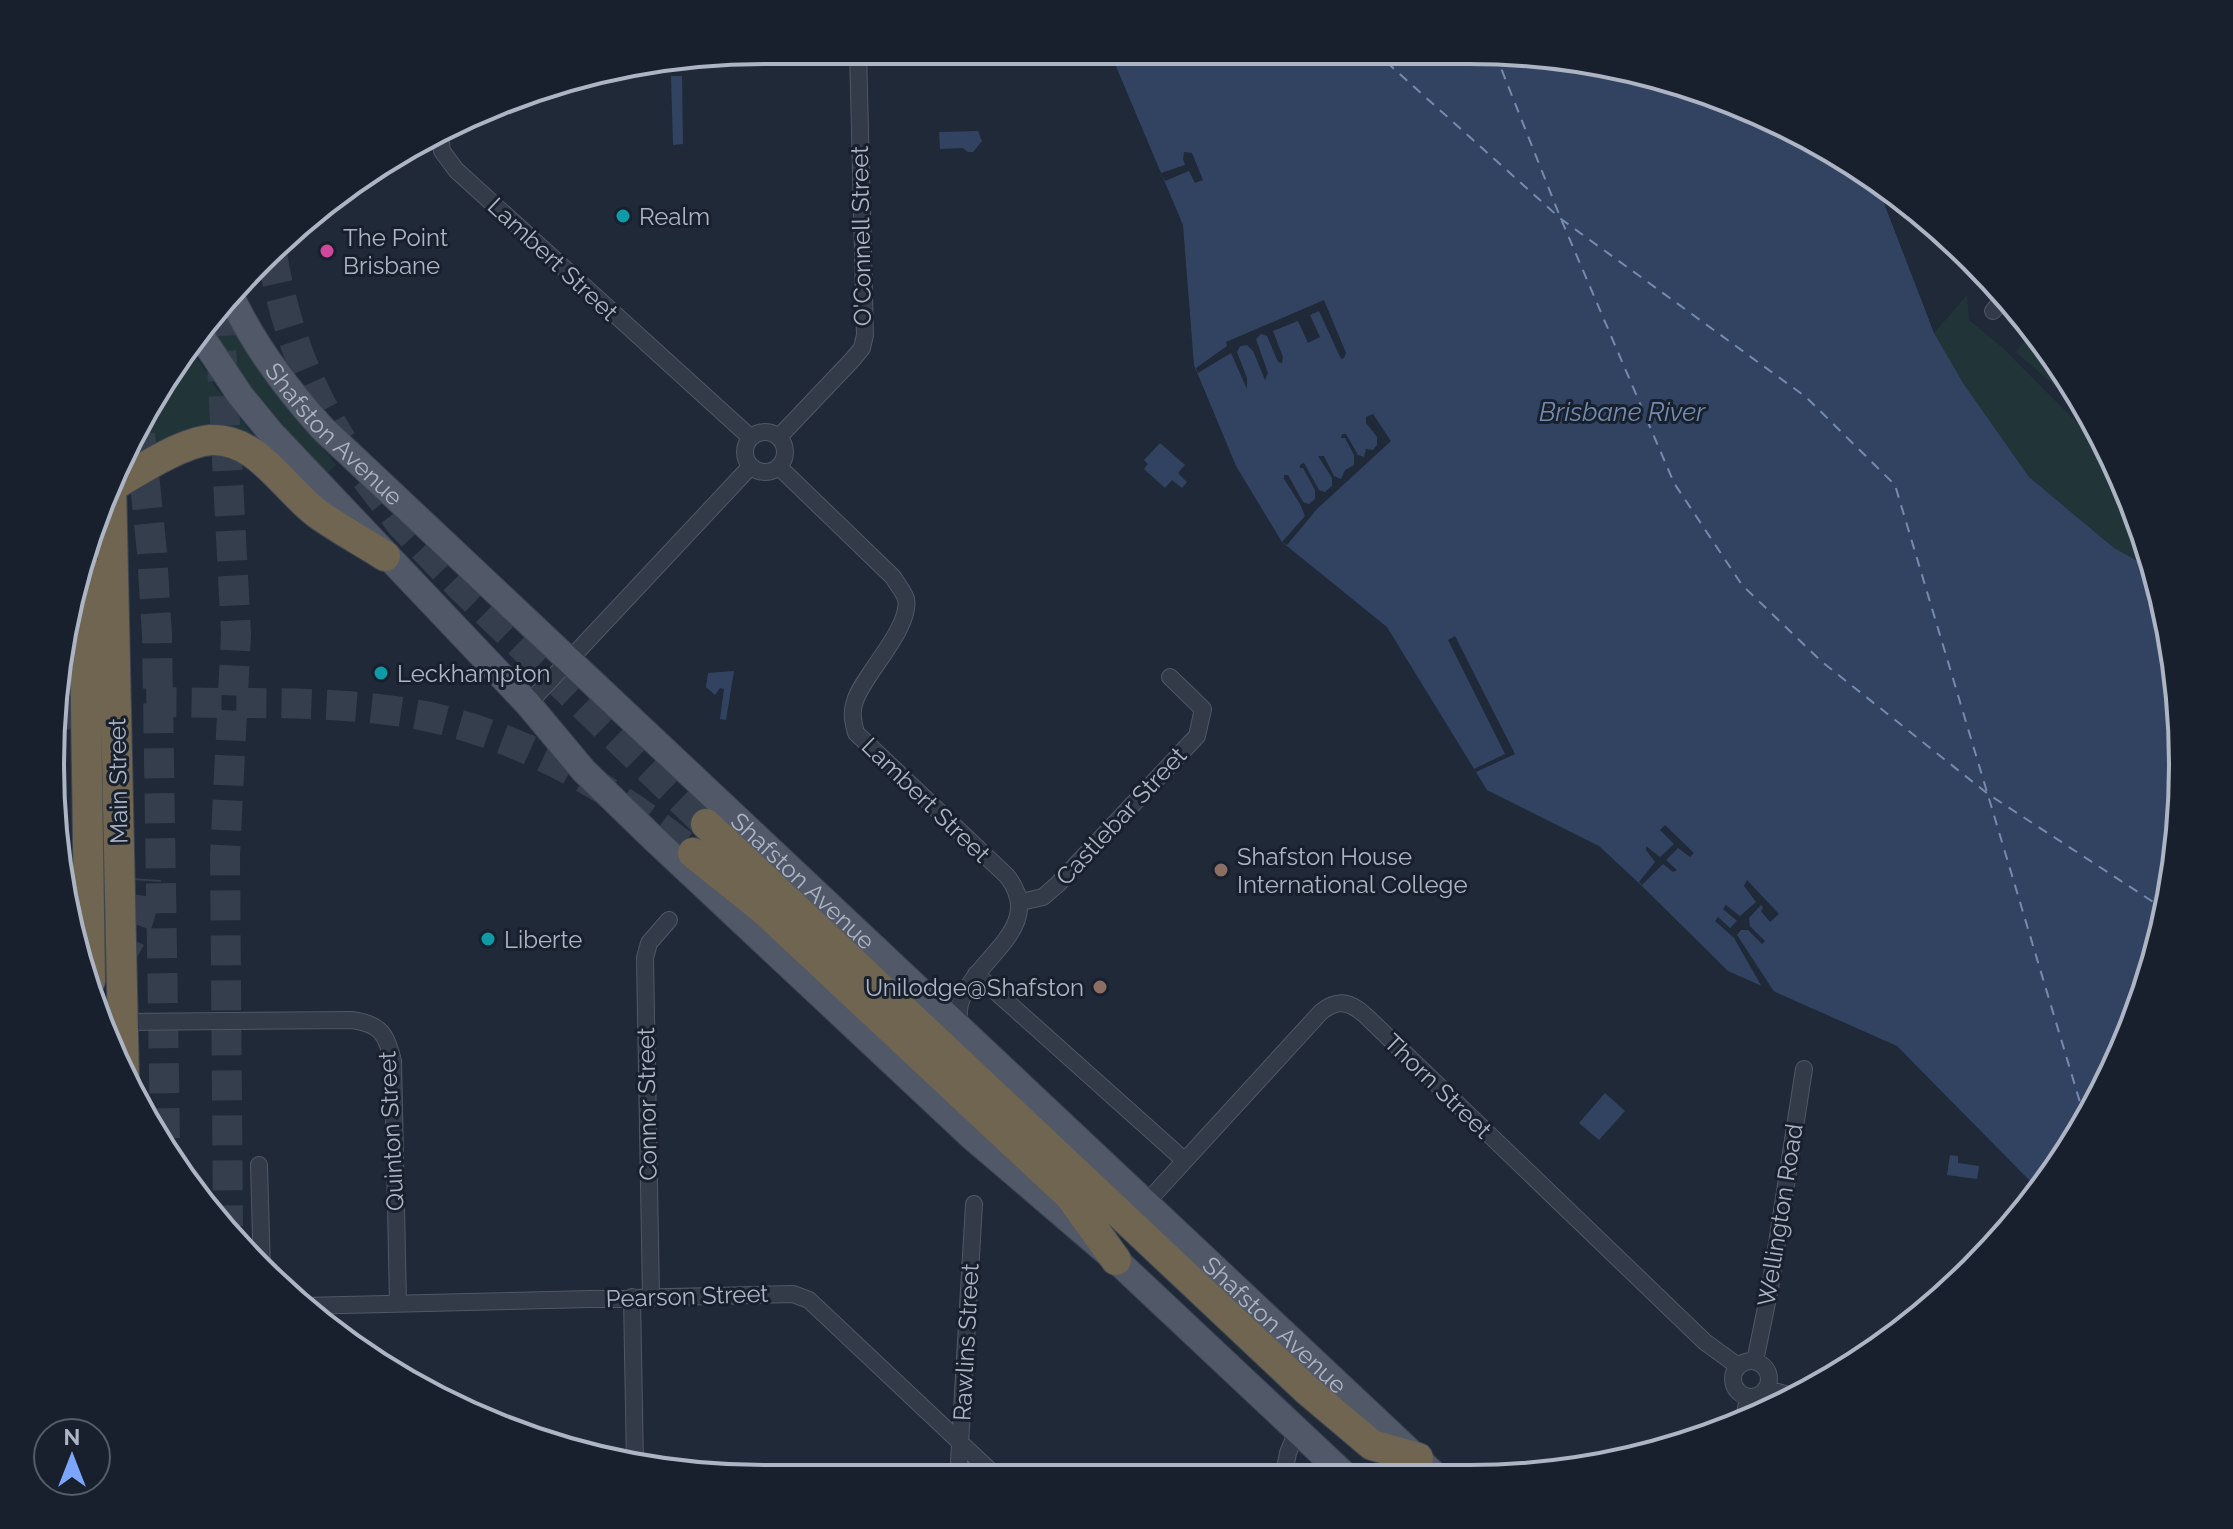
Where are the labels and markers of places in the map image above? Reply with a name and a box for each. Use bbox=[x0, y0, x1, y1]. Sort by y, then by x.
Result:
place label: Realm bbox=[639, 202, 710, 231]
marker: Realm bbox=[614, 207, 632, 225]
place label: The Point Brisbane bbox=[343, 223, 448, 280]
marker: The Point Brisbane bbox=[318, 242, 336, 260]
place label: Leckhampton bbox=[397, 659, 551, 688]
marker: Leckhampton bbox=[372, 664, 390, 682]
place label: Shafston House International College bbox=[1237, 842, 1468, 899]
marker: Shafston House International College bbox=[1212, 861, 1230, 879]
place label: Liberte bbox=[504, 925, 582, 954]
marker: Liberte bbox=[479, 930, 497, 948]
place label: Unilodge@Shafston bbox=[865, 973, 1084, 1002]
marker: Unilodge@Shafston bbox=[1091, 978, 1109, 996]

